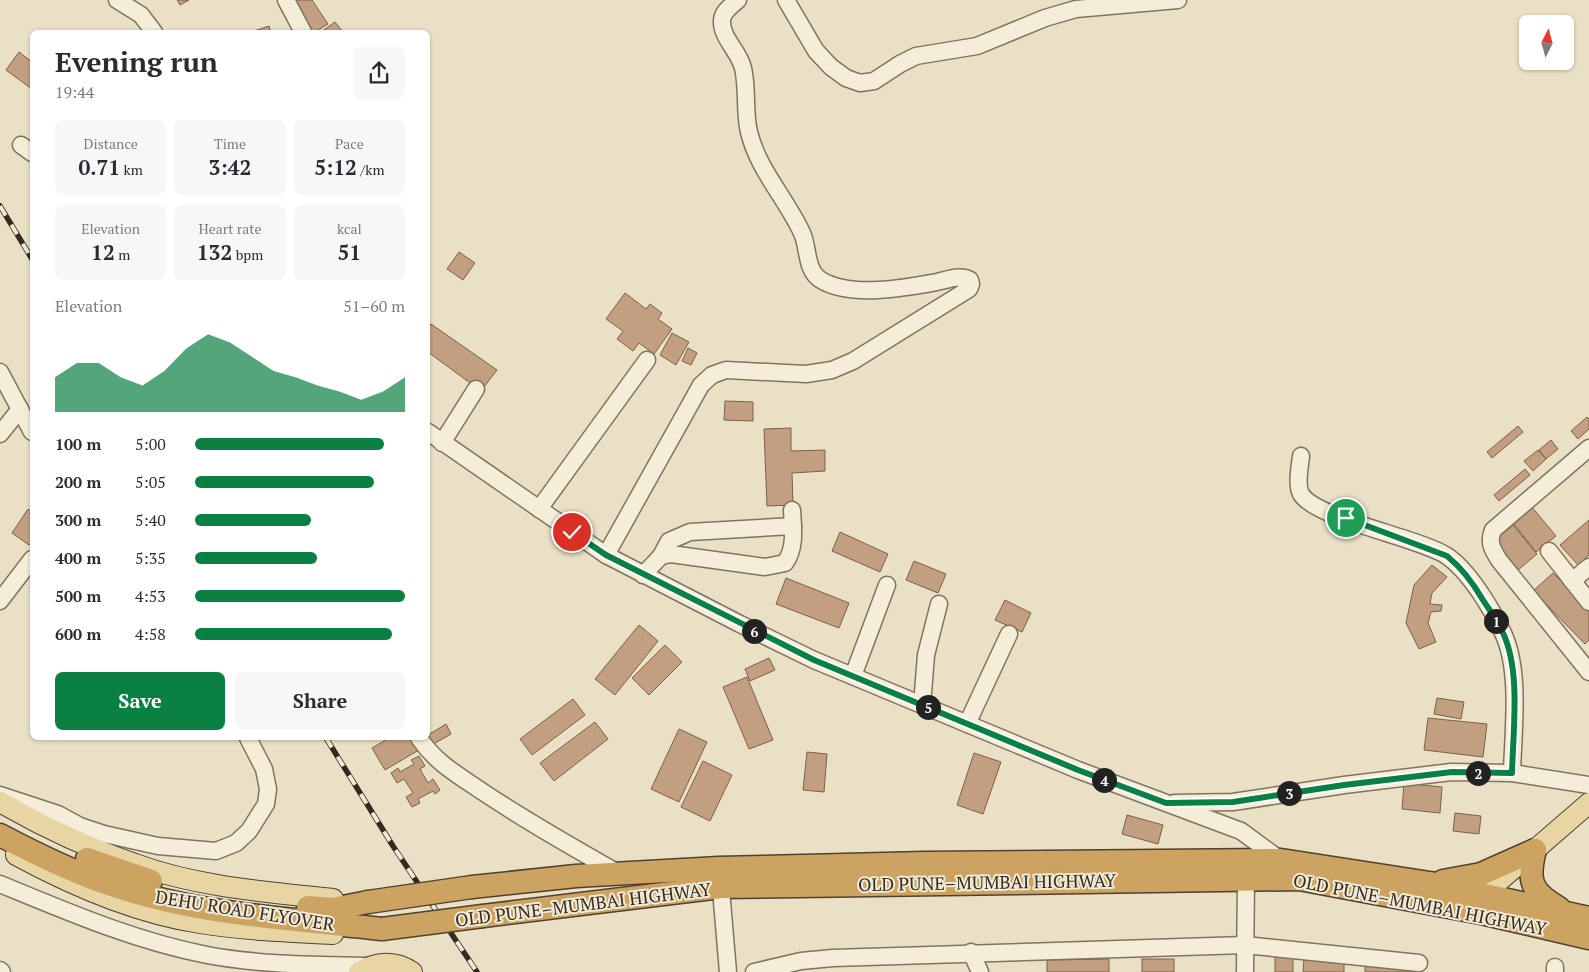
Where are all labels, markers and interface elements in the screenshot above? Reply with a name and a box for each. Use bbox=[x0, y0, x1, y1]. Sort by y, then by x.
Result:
north arrow bbox=[1519, 15, 1574, 70]
map controls bbox=[1519, 15, 1574, 70]
text: Evening run bbox=[55, 43, 218, 80]
button: share bbox=[353, 47, 405, 99]
text: 19:44 bbox=[55, 81, 94, 103]
text: Distance bbox=[84, 134, 138, 153]
text: Time bbox=[214, 134, 246, 153]
text: Pace bbox=[335, 134, 364, 153]
text: 0.71 bbox=[78, 153, 120, 181]
text: 3:42 bbox=[209, 153, 251, 181]
text: 5:12 bbox=[314, 153, 357, 181]
text: km bbox=[120, 160, 143, 179]
text: /km bbox=[357, 160, 385, 179]
text: Elevation bbox=[81, 219, 140, 238]
text: Heart rate bbox=[199, 219, 261, 238]
text: kcal bbox=[337, 219, 362, 238]
text: 12 bbox=[91, 238, 115, 266]
text: 132 bbox=[197, 238, 232, 266]
text: 51 bbox=[337, 238, 361, 266]
text: m bbox=[115, 245, 130, 264]
text: bpm bbox=[232, 245, 263, 264]
text: Elevation bbox=[55, 295, 122, 317]
text: 51–60 m bbox=[343, 295, 405, 317]
text: 100 m bbox=[55, 433, 101, 455]
text: 5:00 bbox=[135, 433, 166, 455]
text: 200 m bbox=[55, 471, 101, 493]
text: 5:05 bbox=[135, 471, 166, 493]
pin bbox=[1325, 497, 1367, 539]
icon: arrive bbox=[1332, 504, 1360, 532]
text: 300 m bbox=[55, 509, 101, 531]
text: 5:40 bbox=[135, 509, 166, 531]
pin bbox=[551, 511, 593, 553]
icon: check bbox=[558, 518, 586, 546]
text: 400 m bbox=[55, 547, 101, 569]
text: 5:35 bbox=[135, 547, 166, 569]
text: 500 m bbox=[55, 585, 101, 607]
text: 4:53 bbox=[135, 585, 166, 607]
pin: 1 bbox=[1484, 608, 1508, 634]
text: 1 bbox=[1493, 612, 1500, 631]
pin: 6 bbox=[742, 618, 766, 644]
text: 6 bbox=[751, 622, 758, 641]
text: 600 m bbox=[55, 623, 101, 645]
text: 4:58 bbox=[135, 623, 166, 645]
button: Save bbox=[55, 672, 225, 730]
button: Share bbox=[235, 672, 405, 730]
pin: 5 bbox=[916, 694, 940, 720]
text: 5 bbox=[925, 698, 932, 717]
pin: 2 bbox=[1466, 760, 1490, 786]
text: 2 bbox=[1475, 764, 1482, 783]
pin: 4 bbox=[1092, 768, 1116, 792]
text: 4 bbox=[1101, 771, 1108, 790]
pin: 3 bbox=[1276, 780, 1302, 806]
text: 3 bbox=[1286, 784, 1293, 803]
street label: OLD PUNE–MUMBAI HIGHWAY bbox=[858, 868, 1116, 896]
street label: OLD PUNE–MUMBAI HIGHWAY bbox=[1291, 868, 1549, 940]
street label: OLD PUNE–MUMBAI HIGHWAY bbox=[454, 876, 713, 932]
street label: DEHU ROAD FLYOVER bbox=[154, 884, 337, 936]

